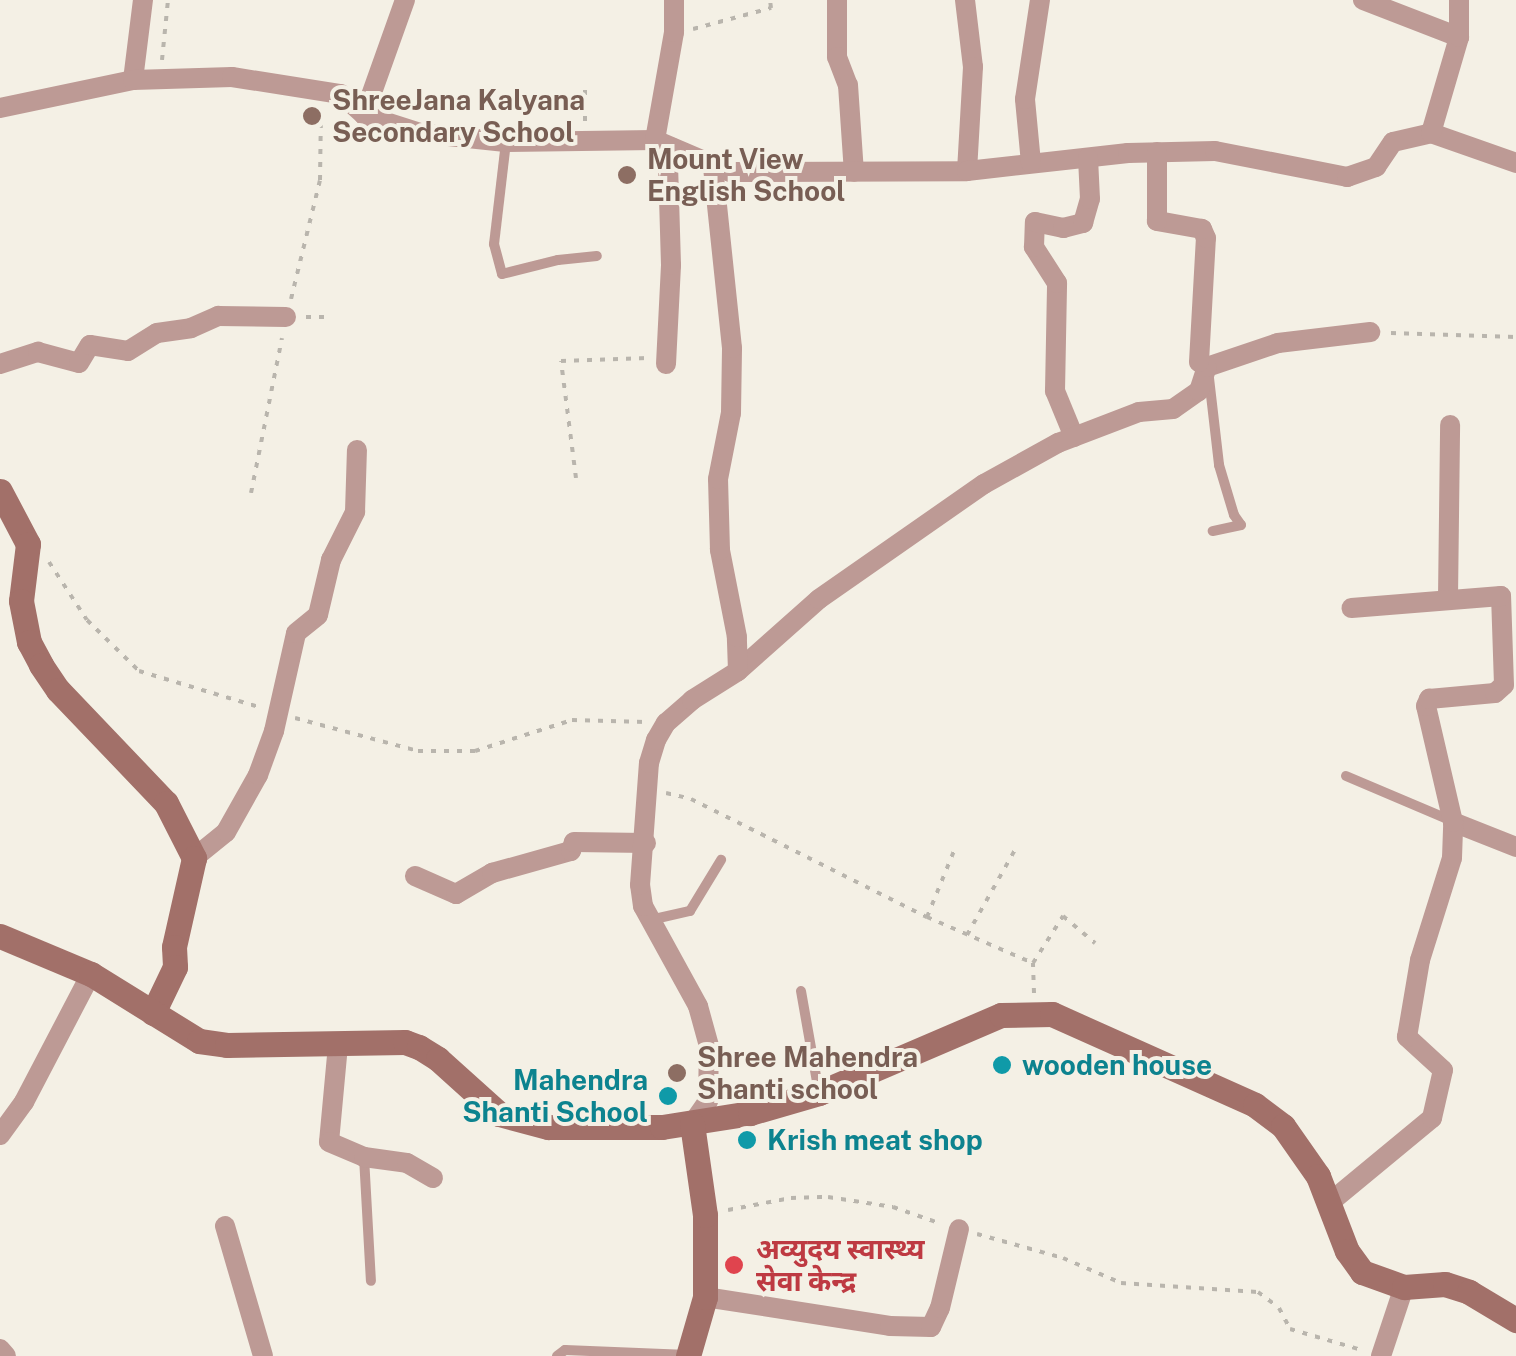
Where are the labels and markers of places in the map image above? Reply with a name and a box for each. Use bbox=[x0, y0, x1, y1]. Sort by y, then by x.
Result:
place label: ShreeJana Kalyana Secondary School bbox=[332, 83, 585, 149]
marker: ShreeJana Kalyana Secondary School bbox=[301, 105, 323, 127]
place label: Mount View English School bbox=[647, 142, 845, 208]
marker: Mount View English School bbox=[616, 164, 638, 186]
place label: Shree Mahendra Shanti school bbox=[697, 1040, 918, 1106]
place label: wooden house bbox=[1022, 1048, 1212, 1082]
marker: wooden house bbox=[991, 1054, 1013, 1076]
marker: Shree Mahendra Shanti school bbox=[666, 1062, 688, 1084]
place label: Mahendra Shanti School bbox=[462, 1063, 648, 1129]
marker: Mahendra Shanti School bbox=[657, 1085, 679, 1107]
place label: Krish meat shop bbox=[767, 1123, 983, 1157]
marker: Krish meat shop bbox=[736, 1129, 758, 1151]
place label: अव्युदय स्वास्थ्य सेवा केन्द्र bbox=[756, 1232, 925, 1298]
marker: अव्युदय स्वास्थ्य सेवा केन्द्र bbox=[721, 1252, 747, 1278]

